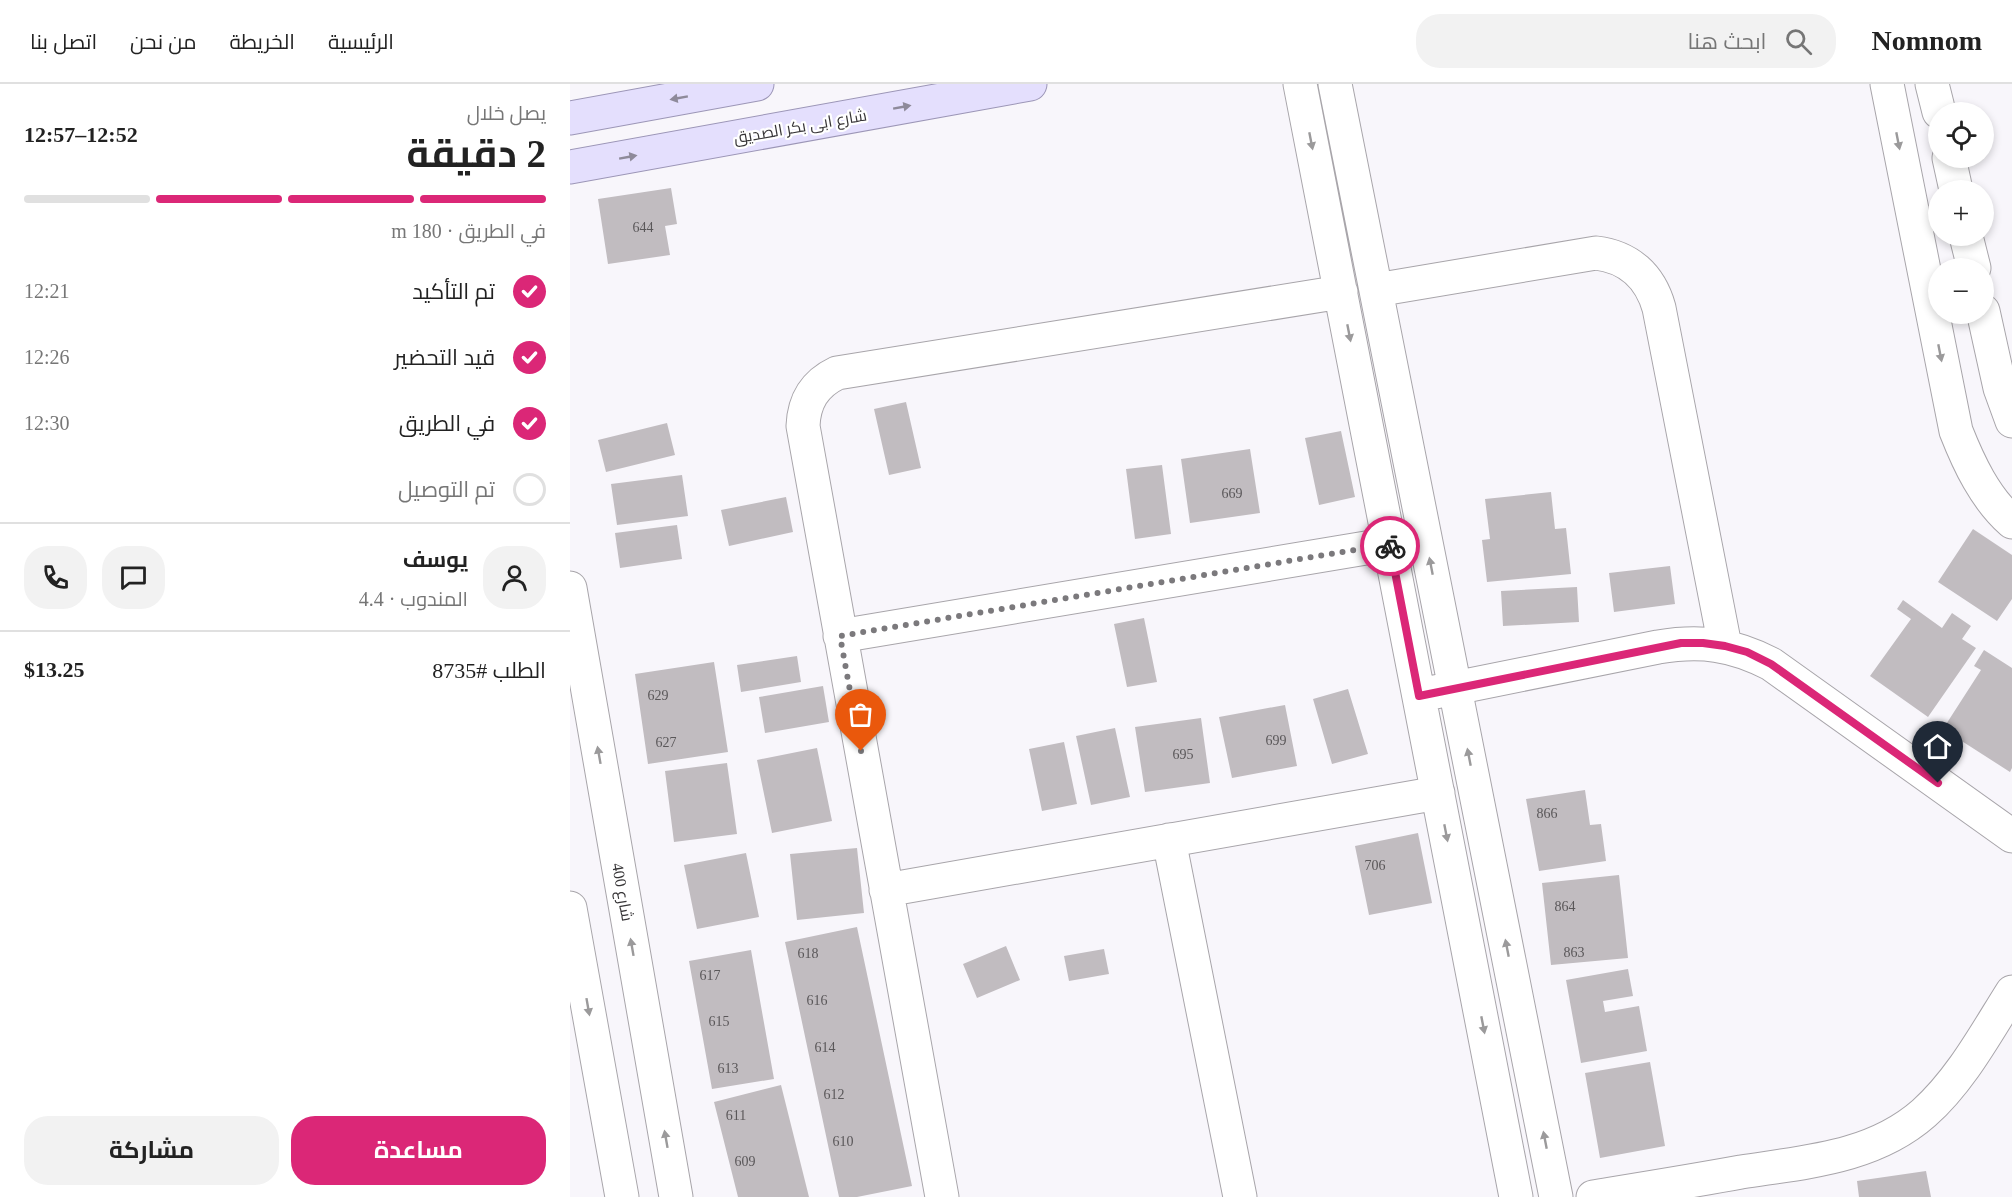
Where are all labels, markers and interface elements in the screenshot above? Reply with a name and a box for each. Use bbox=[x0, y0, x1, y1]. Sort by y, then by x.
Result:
search box bbox=[1416, 14, 1836, 68]
icon: search bbox=[1782, 25, 1815, 58]
text: Nomnom bbox=[1872, 25, 1982, 56]
text: ابحث هنا bbox=[1688, 29, 1767, 54]
text: اتصل بنا bbox=[30, 30, 97, 54]
text: من نحن bbox=[130, 30, 196, 54]
text: الخريطة bbox=[229, 30, 295, 54]
text: الرئيسية bbox=[328, 30, 394, 54]
one-way arrow bbox=[669, 94, 688, 103]
text: يصل خلال bbox=[467, 102, 546, 124]
one-way arrow bbox=[893, 102, 912, 111]
map controls bbox=[1928, 102, 1994, 324]
button: locate bbox=[1928, 102, 1994, 168]
street label: شارع ابى بكر الصديق bbox=[732, 106, 868, 150]
text: 12:52–12:57 bbox=[24, 122, 138, 147]
text: 2 دقيقة bbox=[406, 132, 546, 175]
one-way arrow bbox=[1307, 132, 1316, 151]
one-way arrow bbox=[1894, 132, 1903, 151]
one-way arrow bbox=[618, 152, 637, 161]
button: + bbox=[1928, 180, 1994, 246]
text: في الطريق · 180 m bbox=[391, 220, 546, 242]
house number: 644 bbox=[633, 220, 654, 235]
button: − bbox=[1928, 258, 1994, 324]
icon: check bbox=[513, 275, 546, 308]
text: تم التأكيد bbox=[412, 279, 495, 304]
text: 12:21 bbox=[24, 280, 70, 302]
one-way arrow bbox=[1345, 324, 1354, 343]
icon: check bbox=[513, 341, 546, 374]
one-way arrow bbox=[1936, 344, 1945, 363]
text: قيد التحضير bbox=[394, 345, 495, 370]
text: 12:26 bbox=[24, 346, 70, 368]
icon: check bbox=[513, 407, 546, 440]
text: في الطريق bbox=[399, 411, 495, 436]
text: 12:30 bbox=[24, 412, 70, 434]
text: تم التوصيل bbox=[398, 477, 495, 502]
house number: 669 bbox=[1222, 486, 1243, 501]
courier bbox=[1360, 516, 1420, 576]
icon: bike bbox=[1374, 530, 1407, 563]
button: phone bbox=[24, 546, 87, 609]
button: chat bbox=[102, 546, 165, 609]
button: person bbox=[483, 546, 546, 609]
text: يوسف bbox=[403, 547, 468, 572]
one-way arrow bbox=[1426, 556, 1435, 575]
text: المندوب · 4.4 bbox=[359, 588, 468, 610]
text: $13.25 bbox=[24, 657, 85, 682]
text: الطلب #8735 bbox=[432, 658, 546, 683]
house number: 629 bbox=[648, 688, 669, 703]
pin bbox=[835, 689, 886, 751]
icon: bag bbox=[844, 698, 877, 731]
pin bbox=[1912, 721, 1963, 783]
icon: home bbox=[1921, 730, 1954, 763]
house number: 699 bbox=[1266, 733, 1287, 748]
house number: 627 bbox=[656, 735, 677, 750]
one-way arrow bbox=[594, 745, 603, 764]
house number: 695 bbox=[1173, 747, 1194, 762]
one-way arrow bbox=[1464, 747, 1473, 766]
house number: 866 bbox=[1537, 806, 1558, 821]
one-way arrow bbox=[1442, 824, 1451, 843]
house number: 706 bbox=[1365, 858, 1386, 873]
street label: شارع 400 bbox=[606, 862, 636, 923]
house number: 864 bbox=[1555, 899, 1576, 914]
one-way arrow bbox=[627, 938, 636, 957]
one-way arrow bbox=[1502, 939, 1511, 958]
house number: 863 bbox=[1564, 945, 1585, 960]
house number: 618 bbox=[798, 946, 819, 961]
house number: 617 bbox=[700, 968, 721, 983]
house number: 616 bbox=[807, 993, 828, 1008]
one-way arrow bbox=[584, 998, 593, 1017]
house number: 615 bbox=[709, 1014, 730, 1029]
one-way arrow bbox=[1479, 1016, 1488, 1035]
house number: 614 bbox=[815, 1040, 836, 1055]
house number: 613 bbox=[718, 1061, 739, 1076]
house number: 612 bbox=[824, 1087, 845, 1102]
house number: 611 bbox=[726, 1108, 746, 1123]
button: مشاركة bbox=[24, 1116, 279, 1185]
button: مساعدة bbox=[291, 1116, 546, 1185]
one-way arrow bbox=[661, 1130, 670, 1149]
one-way arrow bbox=[1540, 1130, 1549, 1149]
house number: 610 bbox=[833, 1134, 854, 1149]
house number: 609 bbox=[735, 1154, 756, 1169]

